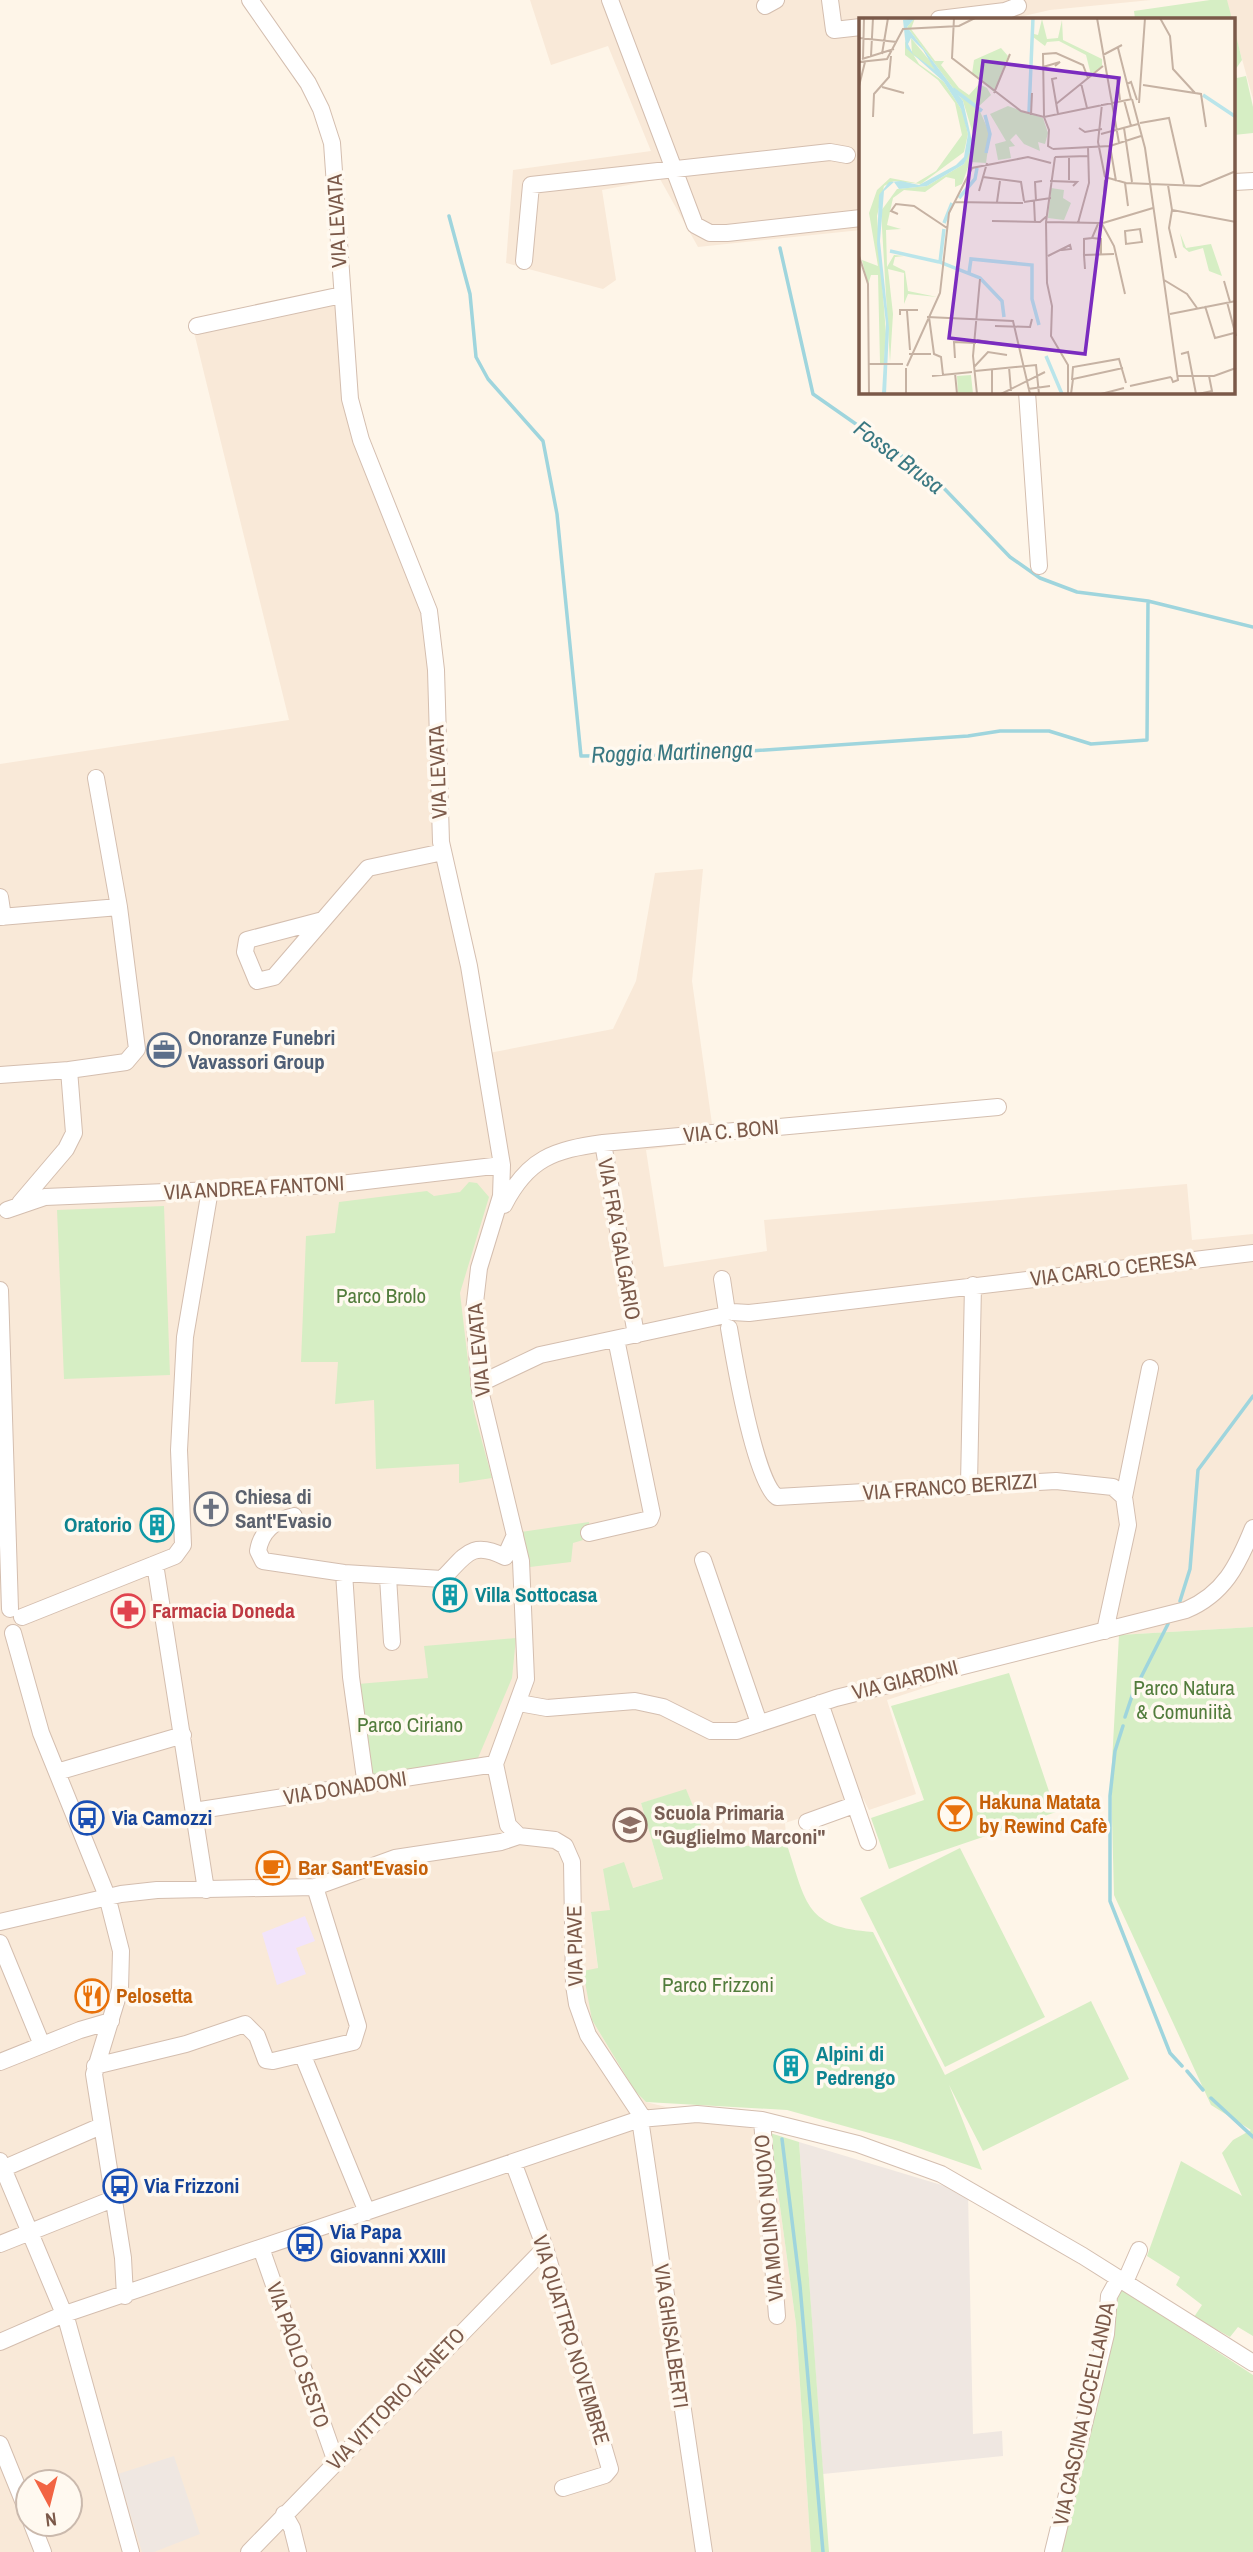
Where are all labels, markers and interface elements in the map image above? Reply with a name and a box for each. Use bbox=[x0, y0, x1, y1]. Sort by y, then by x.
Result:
inset map bbox=[859, 18, 1236, 394]
street label: VIA LEVATA bbox=[320, 173, 353, 269]
water label: Fossa Brusa bbox=[848, 413, 951, 501]
street label: VIA LEVATA bbox=[421, 724, 454, 819]
water label: Roggia Martinenga bbox=[591, 733, 753, 770]
place label: Onoranze Funebri Vavassori Group bbox=[188, 1023, 335, 1076]
office icon: Onoranze Funebri Vavassori Group bbox=[145, 1031, 183, 1069]
street label: VIA C. BONI bbox=[682, 1112, 780, 1149]
street label: VIA FRA' GALGARIO bbox=[591, 1156, 648, 1322]
street label: VIA ANDREA FANTONI bbox=[163, 1168, 345, 1207]
street label: VIA CARLO CERESA bbox=[1029, 1244, 1198, 1293]
park label: Parco Brolo bbox=[336, 1281, 426, 1310]
street label: VIA LEVATA bbox=[460, 1302, 497, 1398]
street label: VIA FRANCO BERIZZI bbox=[862, 1466, 1038, 1507]
place label: Chiesa di Sant'Evasio bbox=[235, 1482, 332, 1535]
church icon: Chiesa di Sant'Evasio bbox=[192, 1490, 230, 1528]
building icon: Oratorio bbox=[138, 1506, 176, 1544]
place label: Oratorio bbox=[64, 1510, 132, 1539]
building icon: Villa Sottocasa bbox=[431, 1576, 469, 1614]
place label: Villa Sottocasa bbox=[475, 1580, 598, 1609]
pharmacy icon: Farmacia Doneda bbox=[109, 1592, 147, 1630]
place label: Farmacia Doneda bbox=[152, 1596, 295, 1625]
street label: VIA GIARDINI bbox=[849, 1652, 961, 1707]
park label: Parco Natura & Comuniità bbox=[1133, 1673, 1235, 1726]
park label: Parco Ciriano bbox=[357, 1710, 463, 1739]
street label: VIA DONADONI bbox=[281, 1763, 409, 1812]
place label: Hakuna Matata by Rewind Cafè bbox=[979, 1787, 1107, 1840]
bar icon: Hakuna Matata by Rewind Cafè bbox=[936, 1795, 974, 1833]
place label: Scuola Primaria "Guglielmo Marconi" bbox=[654, 1798, 825, 1851]
bus stop icon: Via Camozzi bbox=[68, 1799, 106, 1837]
place label: Via Camozzi bbox=[112, 1803, 212, 1832]
school or university icon: Scuola Primaria "Guglielmo Marconi" bbox=[611, 1806, 649, 1844]
cafe icon: Bar Sant'Evasio bbox=[254, 1849, 292, 1887]
place label: Bar Sant'Evasio bbox=[298, 1853, 428, 1882]
street label: VIA PIAVE bbox=[559, 1905, 590, 1987]
park label: Parco Frizzoni bbox=[662, 1970, 774, 1999]
restaurant icon: Pelosetta bbox=[73, 1977, 111, 2015]
place label: Pelosetta bbox=[116, 1981, 193, 2010]
place label: Alpini di Pedrengo bbox=[816, 2039, 895, 2092]
building icon: Alpini di Pedrengo bbox=[772, 2047, 810, 2085]
street label: VIA MOLINO NUOVO bbox=[747, 2133, 790, 2303]
bus stop icon: Via Frizzoni bbox=[101, 2167, 139, 2205]
place label: Via Frizzoni bbox=[144, 2171, 239, 2200]
place label: Via Papa Giovanni XXIII bbox=[330, 2217, 446, 2270]
bus stop icon: Via Papa Giovanni XXIII bbox=[286, 2225, 324, 2263]
street label: VIA QUATTRO NOVEMBRE bbox=[526, 2231, 617, 2448]
street label: VIA GHISALBERTI bbox=[647, 2262, 696, 2410]
street label: VIA PAOLO SESTO bbox=[260, 2278, 337, 2432]
street label: VIA CASCINA UCCELLANDA bbox=[1046, 2299, 1121, 2528]
street label: VIA VITTORIO VENETO bbox=[320, 2321, 471, 2476]
north arrow bbox=[14, 2468, 84, 2538]
text: N bbox=[44, 2506, 58, 2533]

